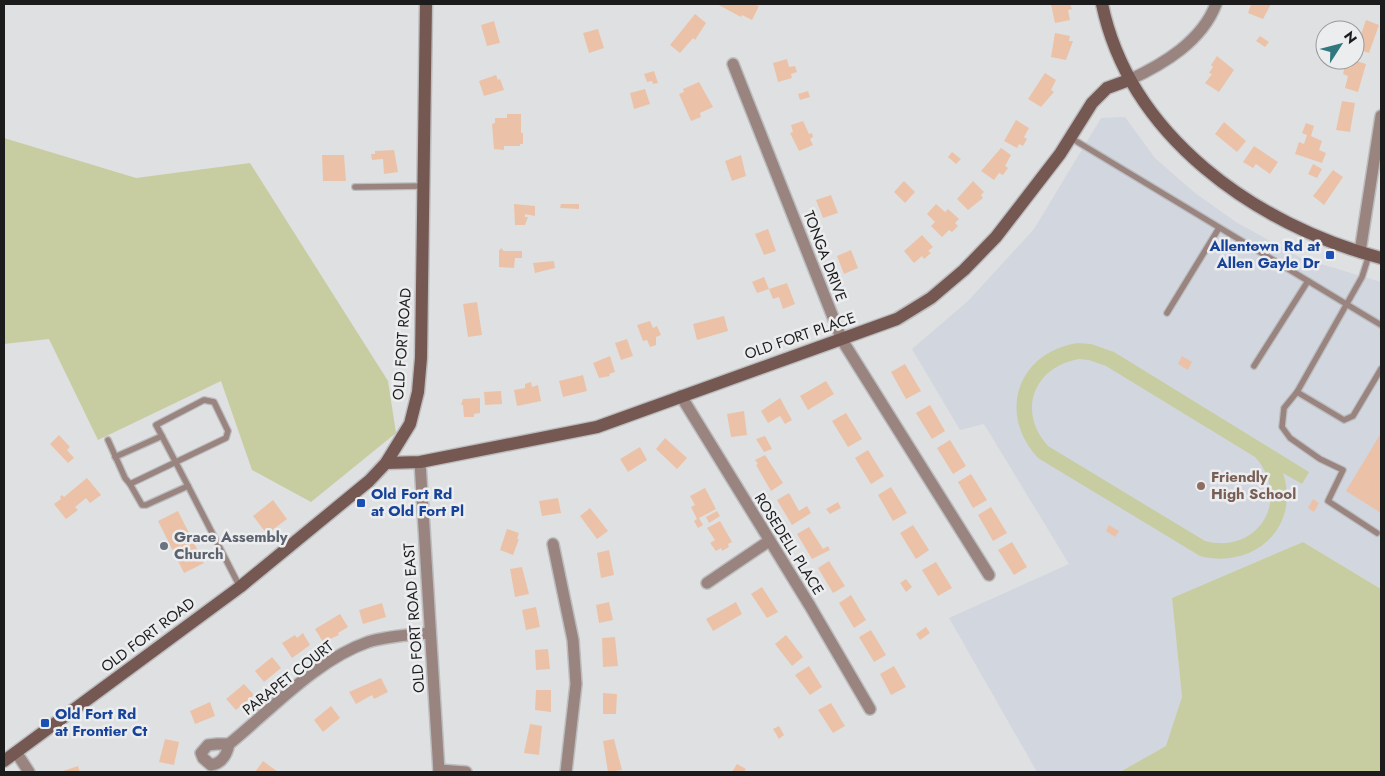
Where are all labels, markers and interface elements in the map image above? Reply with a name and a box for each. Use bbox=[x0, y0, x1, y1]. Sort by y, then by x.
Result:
north arrow bbox=[1315, 20, 1365, 70]
text: N bbox=[1339, 27, 1362, 48]
street label: TONGA DRIVE bbox=[798, 207, 852, 305]
place label: Allentown Rd at Allen Gayle Dr bbox=[1208, 235, 1321, 274]
marker: Allentown Rd at Allen Gayle Dr bbox=[1324, 249, 1336, 261]
street label: OLD FORT ROAD bbox=[387, 287, 417, 401]
street label: OLD FORT PLACE bbox=[742, 307, 858, 365]
place label: Friendly High School bbox=[1211, 466, 1296, 505]
marker: Friendly High School bbox=[1195, 480, 1207, 492]
place label: Old Fort Rd at Old Fort Pl bbox=[371, 483, 464, 522]
street label: ROSEDELL PLACE bbox=[749, 489, 829, 599]
marker: Old Fort Rd at Old Fort Pl bbox=[355, 497, 367, 509]
place label: Grace Assembly Church bbox=[174, 526, 288, 565]
marker: Grace Assembly Church bbox=[158, 540, 170, 552]
street label: OLD FORT ROAD EAST bbox=[398, 542, 430, 694]
street label: OLD FORT ROAD bbox=[96, 592, 200, 678]
street label: PARAPET COURT bbox=[238, 635, 338, 721]
place label: Old Fort Rd at Frontier Ct bbox=[55, 703, 147, 742]
marker: Old Fort Rd at Frontier Ct bbox=[39, 717, 51, 729]

